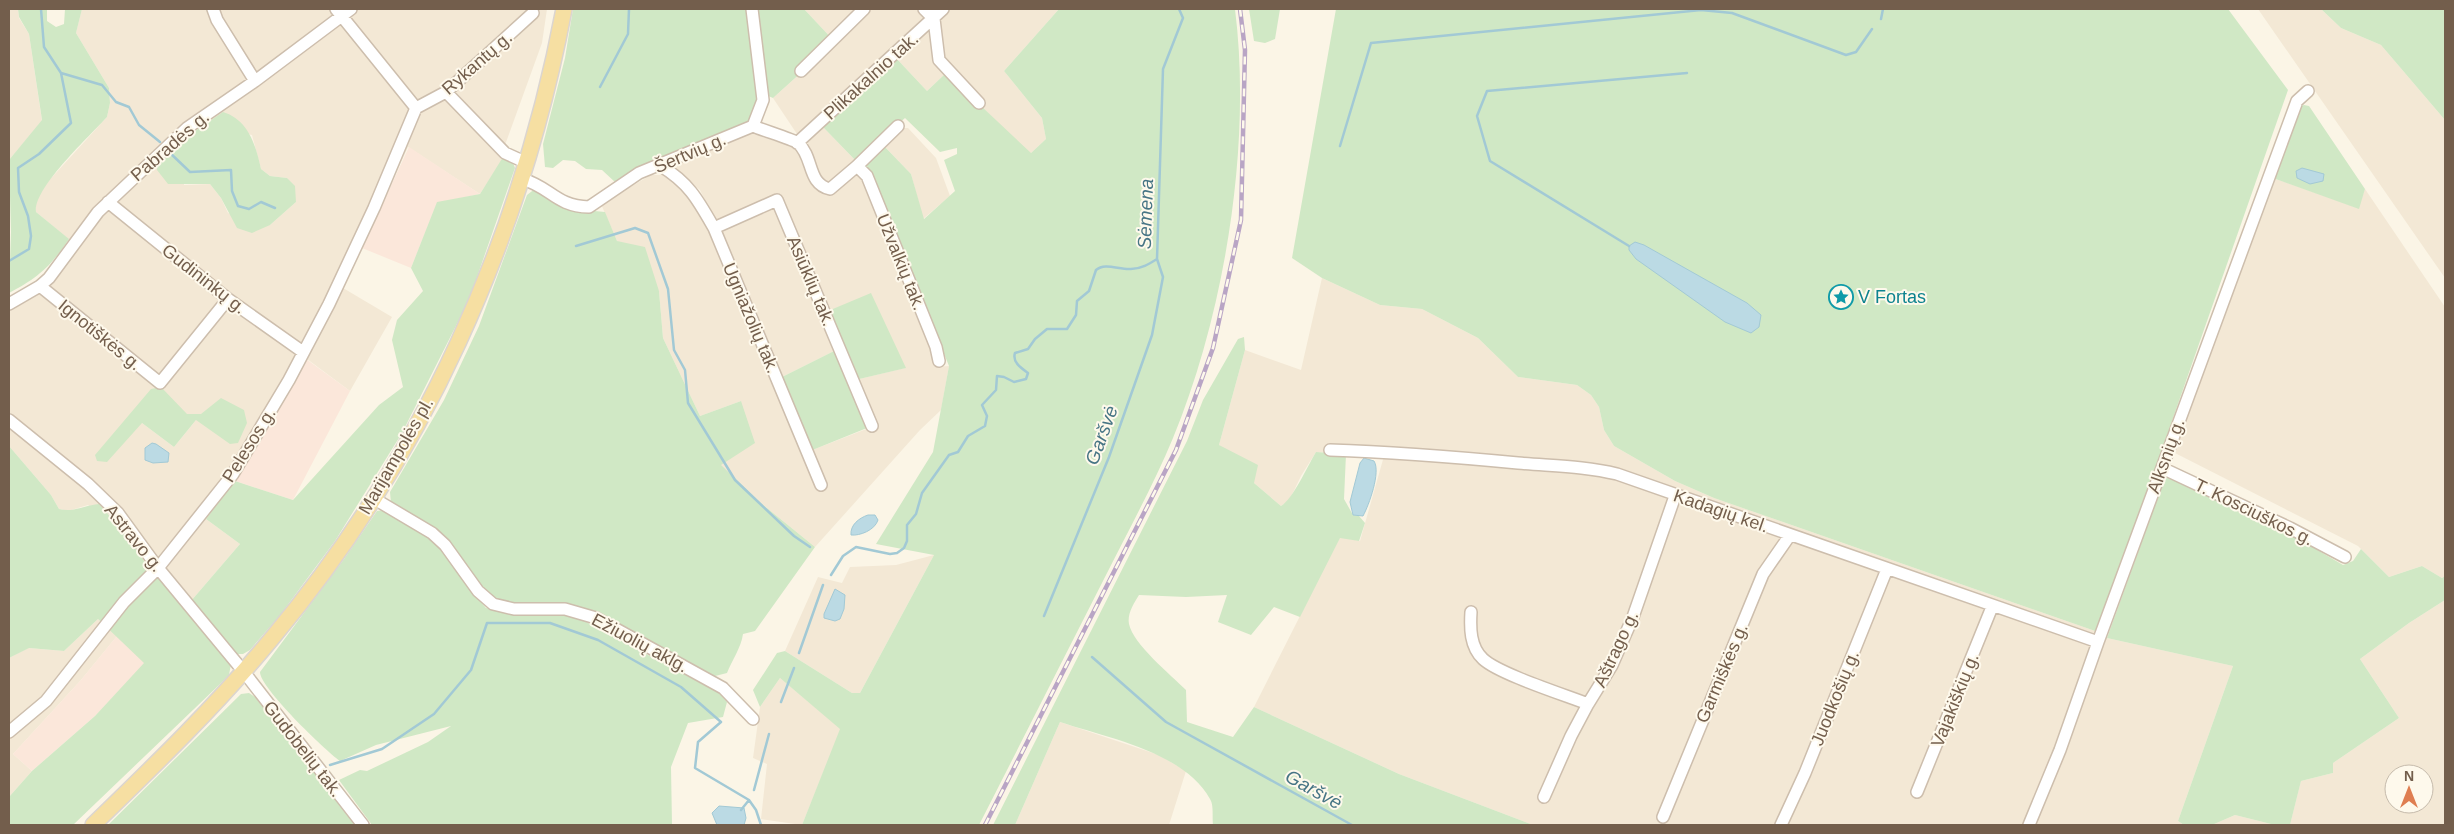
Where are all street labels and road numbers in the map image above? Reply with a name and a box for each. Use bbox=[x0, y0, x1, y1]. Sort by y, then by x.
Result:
street label: Rykantų g. bbox=[438, 27, 516, 99]
street label: Plikakalnio tak. bbox=[820, 28, 922, 124]
street label: Pabradės g. bbox=[127, 107, 213, 185]
street label: Šertvių g. bbox=[651, 128, 729, 177]
street label: Užvalkių tak. bbox=[873, 211, 929, 313]
street label: Asiūklių tak. bbox=[783, 233, 839, 329]
street label: Gudininkų g. bbox=[158, 240, 250, 318]
street label: Ugniažolių tak. bbox=[719, 260, 783, 376]
street label: Ignotiškės g. bbox=[54, 295, 146, 375]
street label: Marijampolės pl. bbox=[355, 394, 437, 518]
street label: Pelesos g. bbox=[218, 404, 280, 486]
street label: Alksnių g. bbox=[2143, 416, 2189, 496]
street label: T. Kosciuškos g. bbox=[2191, 475, 2317, 549]
street label: Kadagių kel. bbox=[1671, 485, 1771, 537]
street label: Astravo g. bbox=[101, 500, 167, 576]
street label: Aštrago g. bbox=[1590, 608, 1642, 690]
street label: Ežiuolių aklg. bbox=[588, 609, 692, 677]
street label: Garmiškės g. bbox=[1692, 620, 1752, 726]
street label: Juodkošių g. bbox=[1807, 647, 1863, 749]
street label: Vajakiškių g. bbox=[1927, 650, 1983, 750]
street label: Gudobelių tak. bbox=[259, 697, 347, 801]

